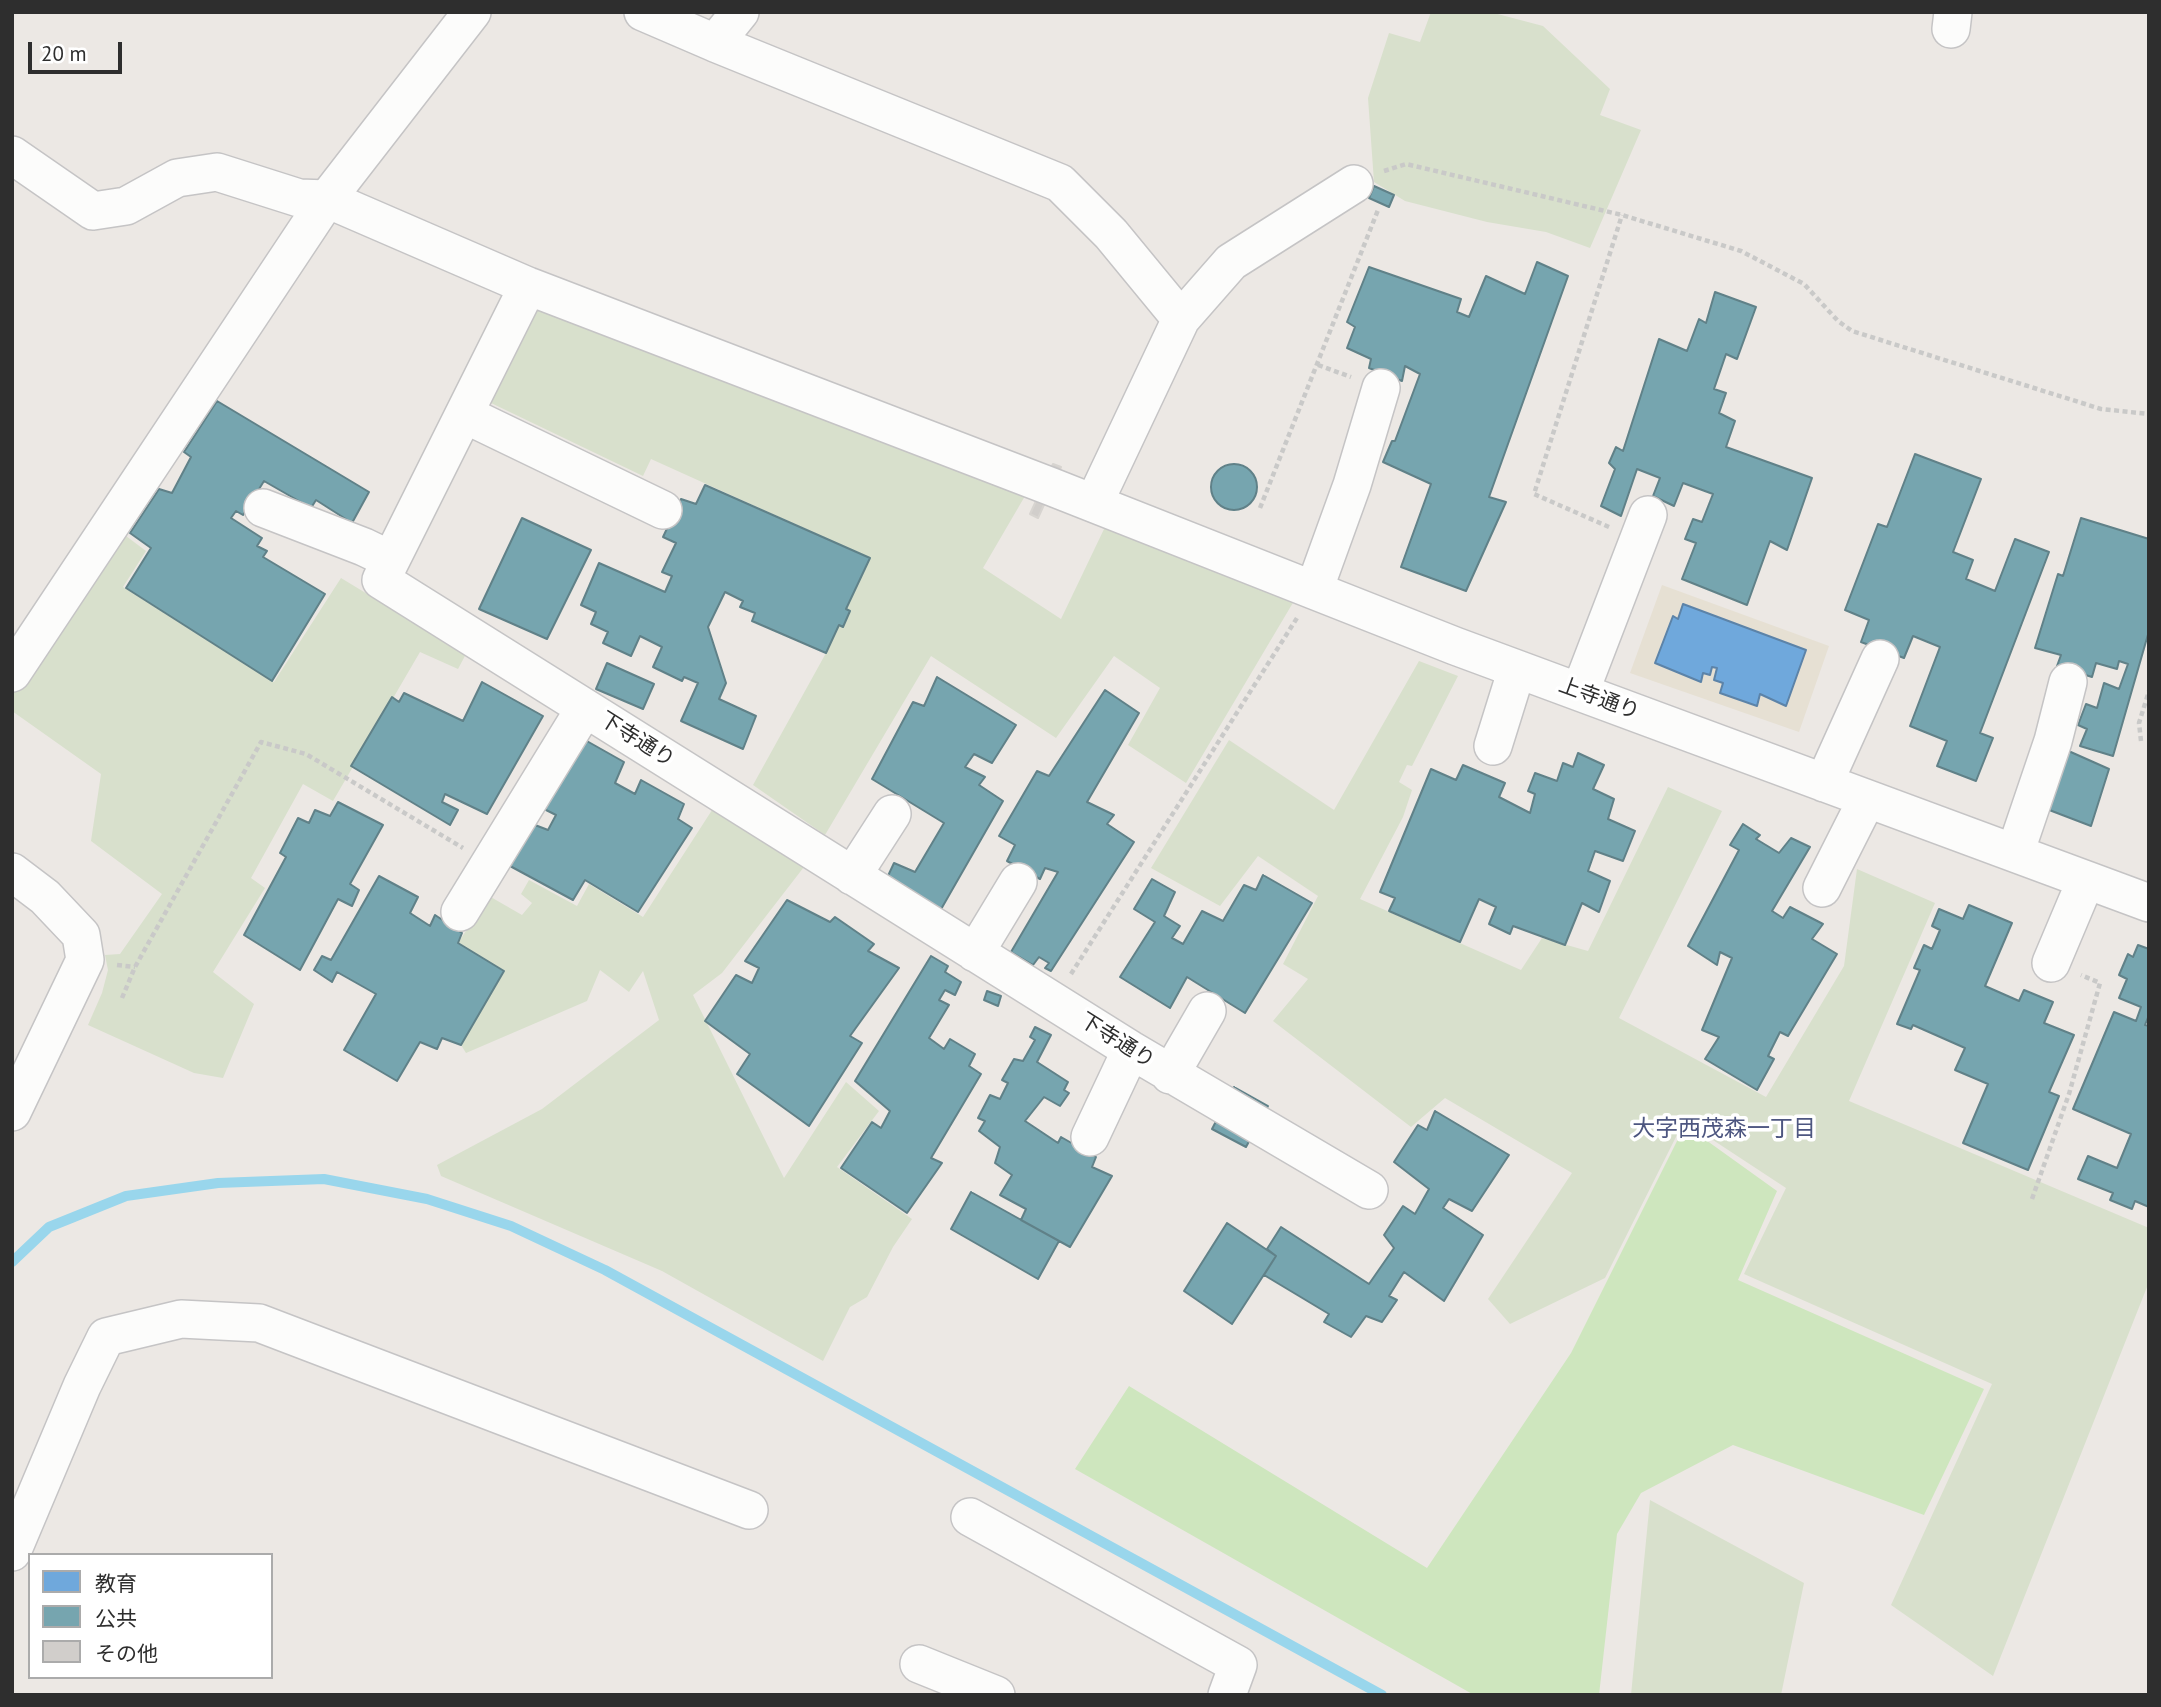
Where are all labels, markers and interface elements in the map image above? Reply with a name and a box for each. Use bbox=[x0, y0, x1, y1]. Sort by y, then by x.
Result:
scale bar bbox=[32, 28, 126, 72]
text: 20 m bbox=[41, 40, 87, 67]
street label: 上寺通り bbox=[1555, 673, 1643, 725]
street label: 下寺通り bbox=[595, 707, 679, 773]
street label: 下寺通り bbox=[1075, 1008, 1159, 1074]
district label: 大字西茂森一丁目 bbox=[1632, 1115, 1816, 1143]
legend bbox=[28, 1553, 273, 1679]
text: 教育 bbox=[95, 1570, 137, 1597]
text: 公共 bbox=[95, 1605, 137, 1632]
text: その他 bbox=[95, 1640, 158, 1667]

